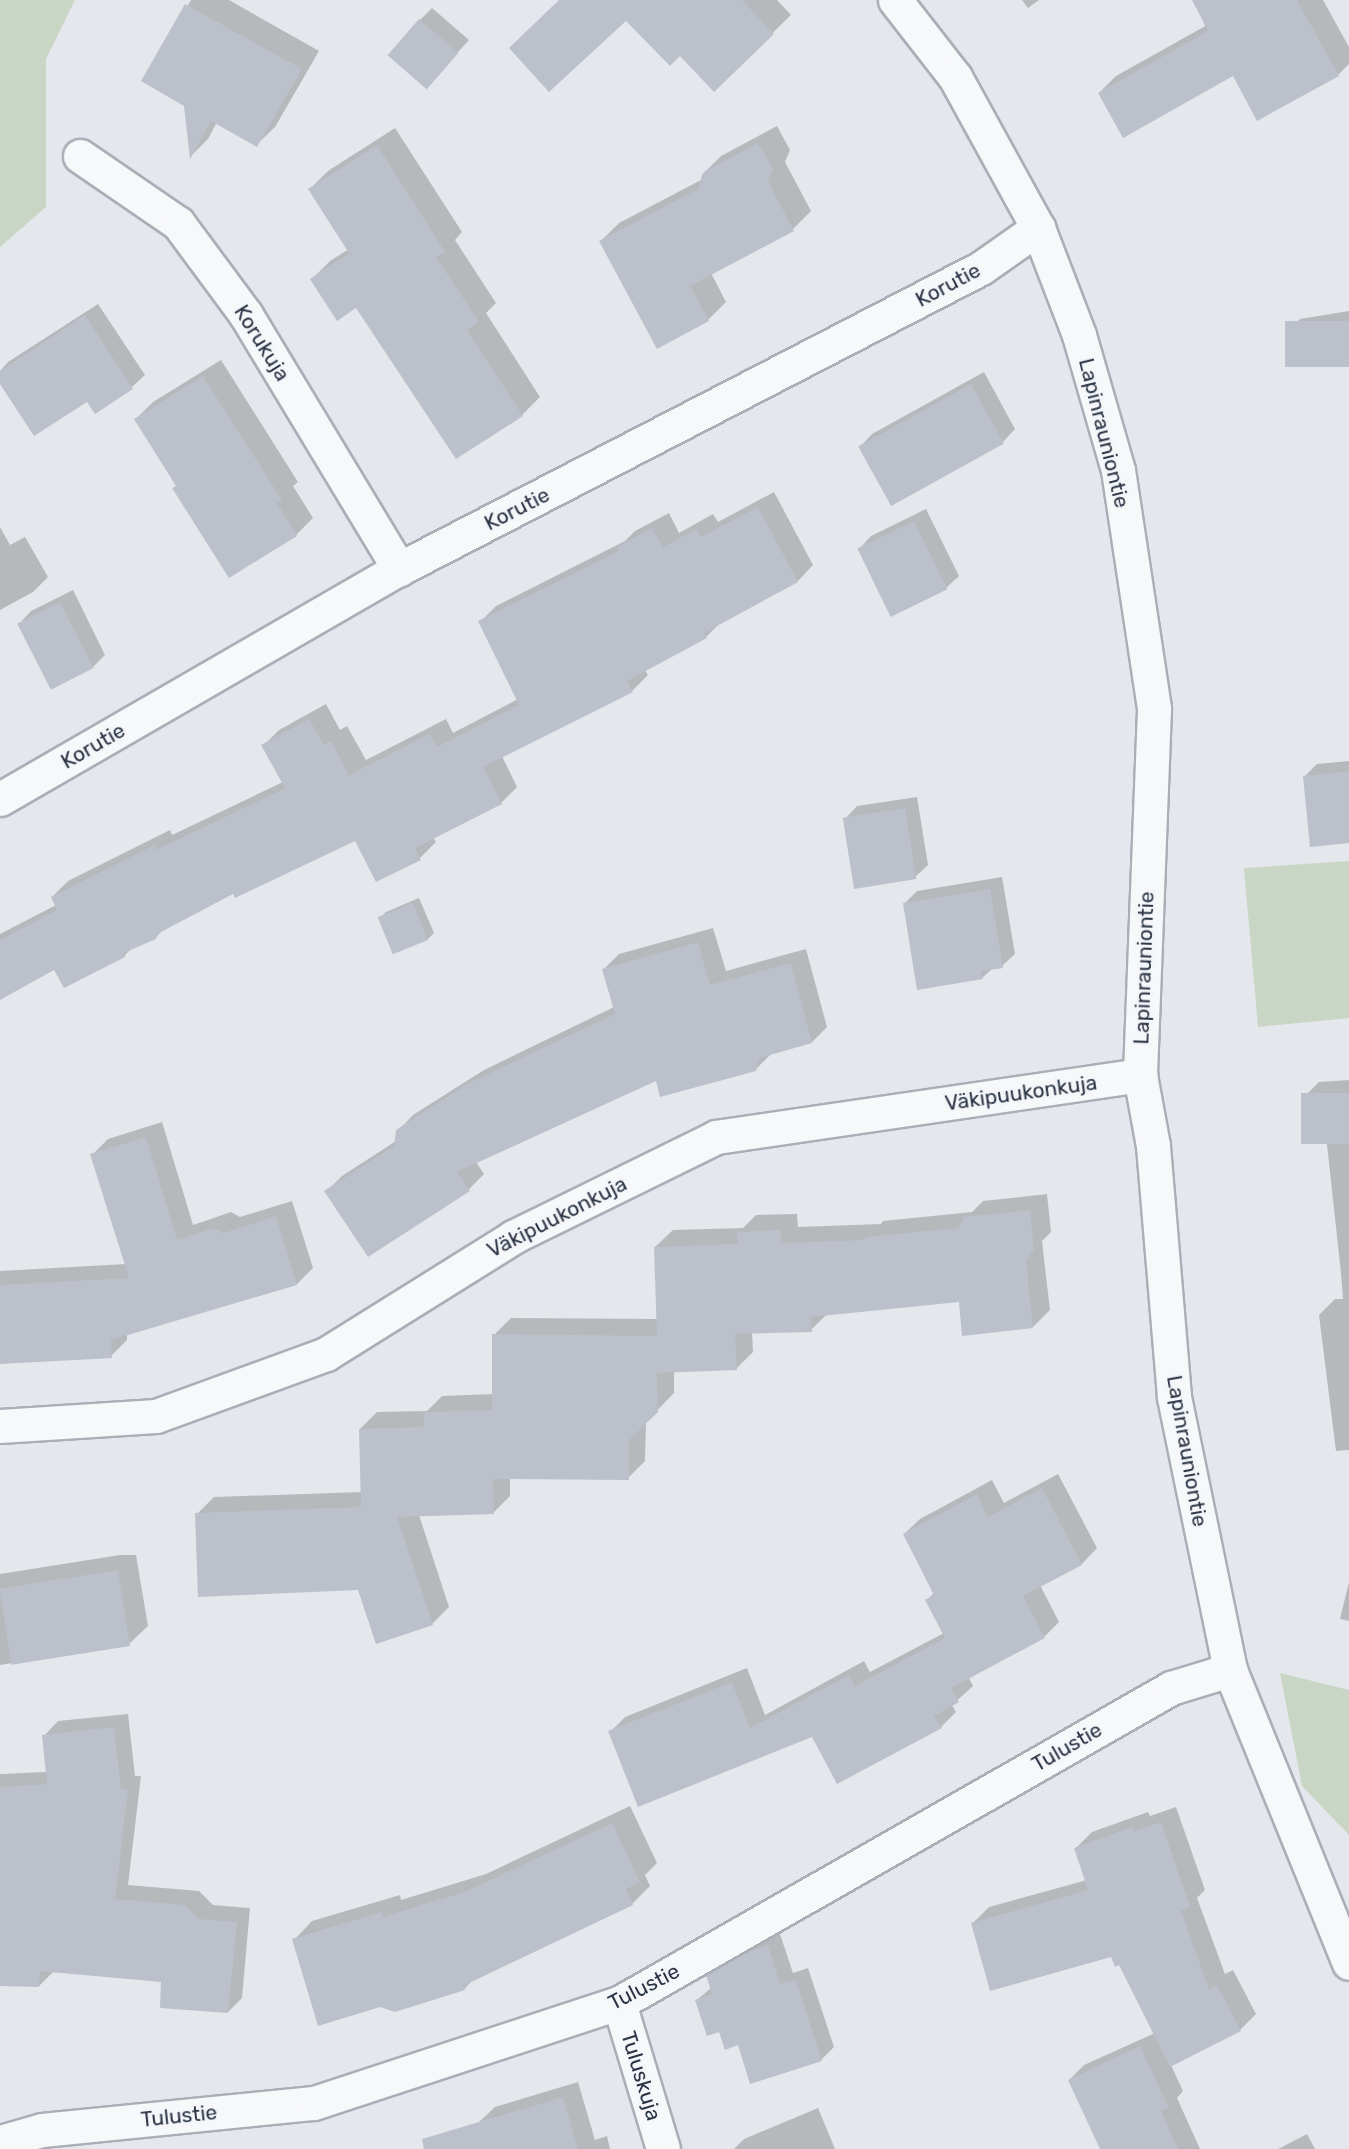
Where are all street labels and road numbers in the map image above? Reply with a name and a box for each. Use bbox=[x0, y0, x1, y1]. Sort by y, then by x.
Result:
street label: Korutie bbox=[911, 258, 985, 312]
street label: Korukuja bbox=[229, 300, 295, 386]
street label: Lapinrauniontie bbox=[1073, 356, 1135, 510]
street label: Korutie bbox=[480, 482, 554, 536]
street label: Korutie bbox=[57, 718, 129, 774]
street label: Lapinrauniontie bbox=[1129, 891, 1159, 1045]
street label: Väkipuukonkuja bbox=[943, 1070, 1099, 1116]
street label: Väkipuukonkuja bbox=[483, 1171, 631, 1263]
street label: Lapinrauniontie bbox=[1161, 1373, 1213, 1529]
street label: Tulustie bbox=[1028, 1717, 1106, 1777]
street label: Tulustie bbox=[604, 1958, 684, 2016]
street label: Tuluskuja bbox=[615, 2028, 667, 2124]
street label: Tulustie bbox=[140, 2099, 218, 2133]

